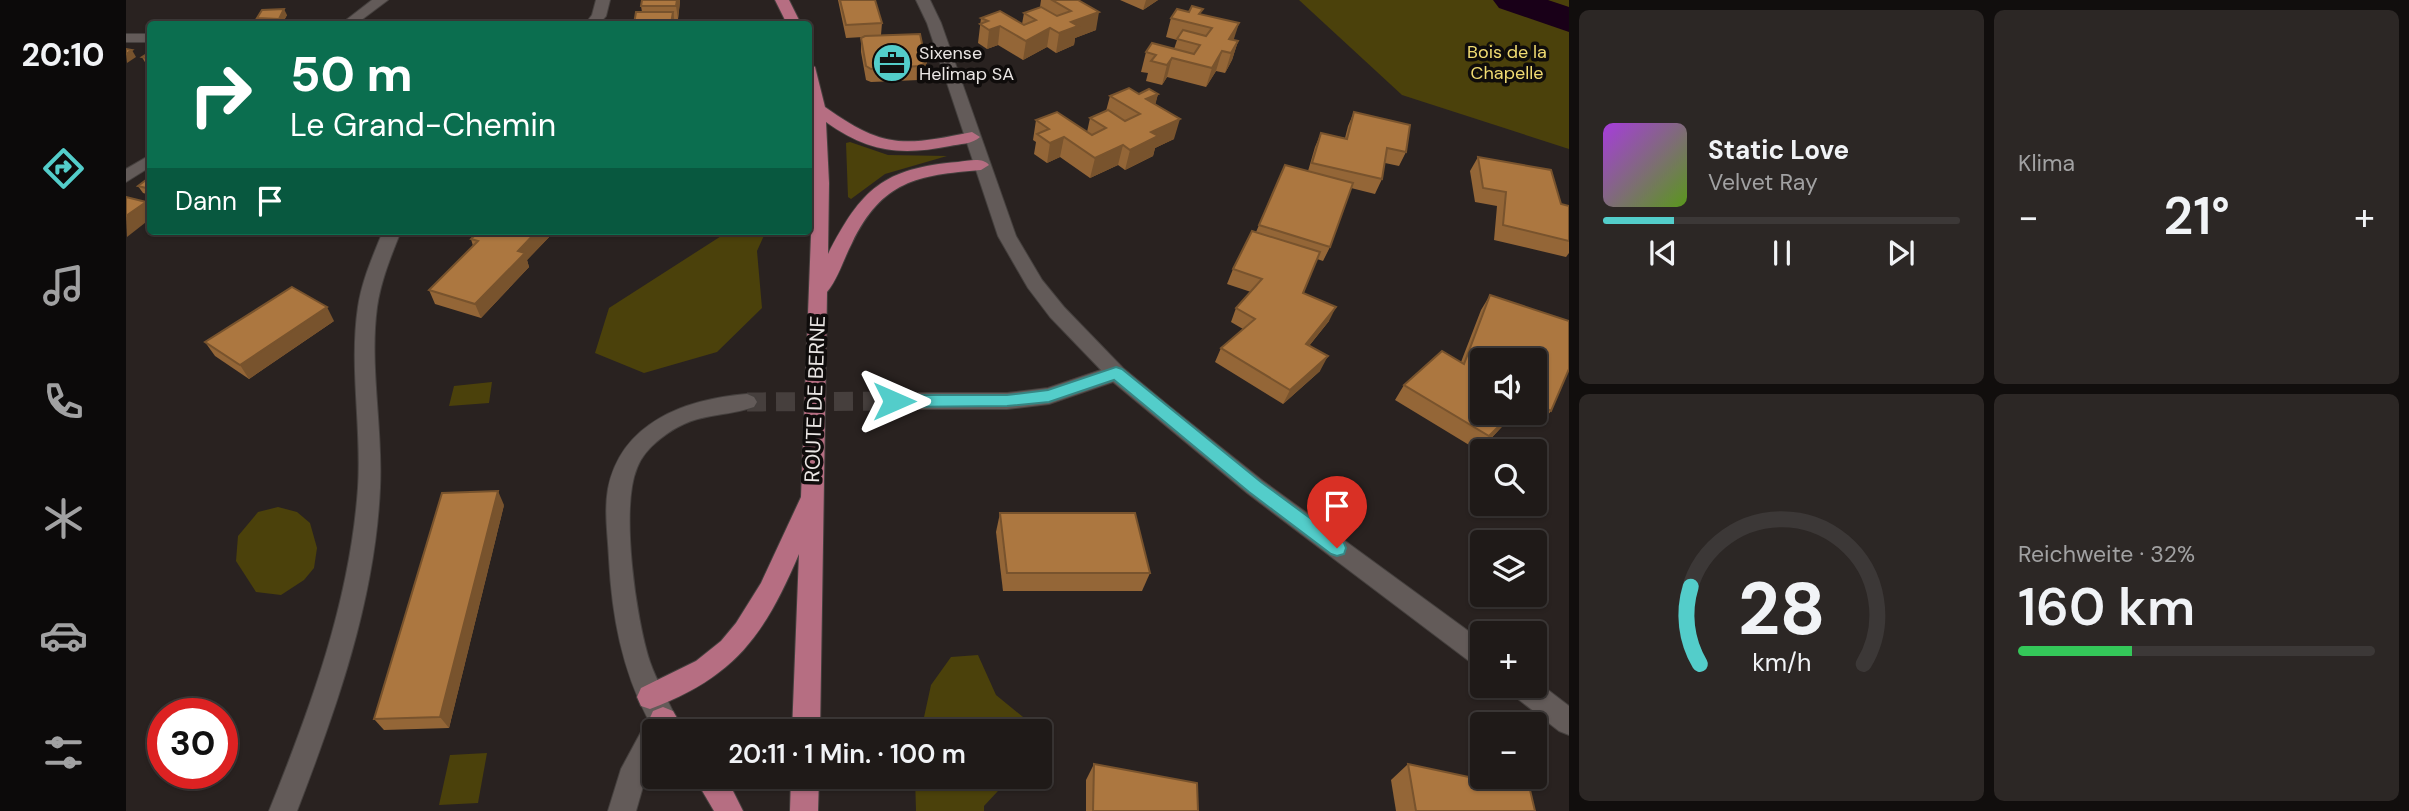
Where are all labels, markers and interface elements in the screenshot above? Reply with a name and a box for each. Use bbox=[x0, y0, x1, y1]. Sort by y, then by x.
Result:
text: 20:10 bbox=[21, 34, 105, 76]
park label: Bois de la Chapelle bbox=[1467, 40, 1547, 85]
place label: Sixense Helimap SA bbox=[919, 41, 1014, 86]
text: 50 m bbox=[290, 42, 413, 106]
office icon: Sixense Helimap SA bbox=[871, 42, 913, 84]
icon: right bbox=[175, 49, 266, 140]
text: Le Grand-Chemin bbox=[290, 104, 556, 146]
text: Static Love bbox=[1708, 133, 1849, 167]
icon: directions bbox=[39, 144, 88, 193]
text: Klima bbox=[2018, 148, 2075, 178]
text: Velvet Ray bbox=[1708, 167, 1818, 197]
icon: arrive bbox=[251, 182, 289, 220]
text: 21° bbox=[2163, 182, 2230, 250]
text: Dann bbox=[175, 184, 237, 218]
text: − bbox=[2018, 192, 2039, 242]
text: + bbox=[2354, 192, 2375, 242]
icon: previous bbox=[1644, 234, 1682, 272]
icon: pause bbox=[1763, 234, 1801, 272]
icon: next bbox=[1882, 234, 1920, 272]
icon: music bbox=[39, 261, 88, 310]
street label: ROUTE DE BERNE bbox=[798, 315, 832, 483]
map controls bbox=[1470, 348, 1547, 789]
button: sound bbox=[1470, 348, 1547, 425]
position arrow bbox=[857, 364, 931, 438]
icon: phone bbox=[39, 377, 88, 426]
button: search bbox=[1470, 439, 1547, 516]
pin bbox=[1307, 476, 1367, 548]
icon: arrive bbox=[1318, 487, 1356, 525]
icon: climate bbox=[39, 494, 88, 543]
button: layers bbox=[1470, 530, 1547, 607]
text: Reichweite · 32% bbox=[2018, 539, 2195, 569]
text: 28 bbox=[1738, 562, 1825, 657]
text: 160 km bbox=[2018, 573, 2195, 641]
icon: car bbox=[39, 611, 88, 660]
button: + bbox=[1470, 621, 1547, 698]
text: km/h bbox=[1752, 645, 1811, 678]
speed limit sign: 30 bbox=[147, 698, 238, 789]
button: − bbox=[1470, 712, 1547, 789]
icon: filters bbox=[39, 728, 88, 777]
text: 20:11 · 1 Min. · 100 m bbox=[728, 737, 966, 771]

